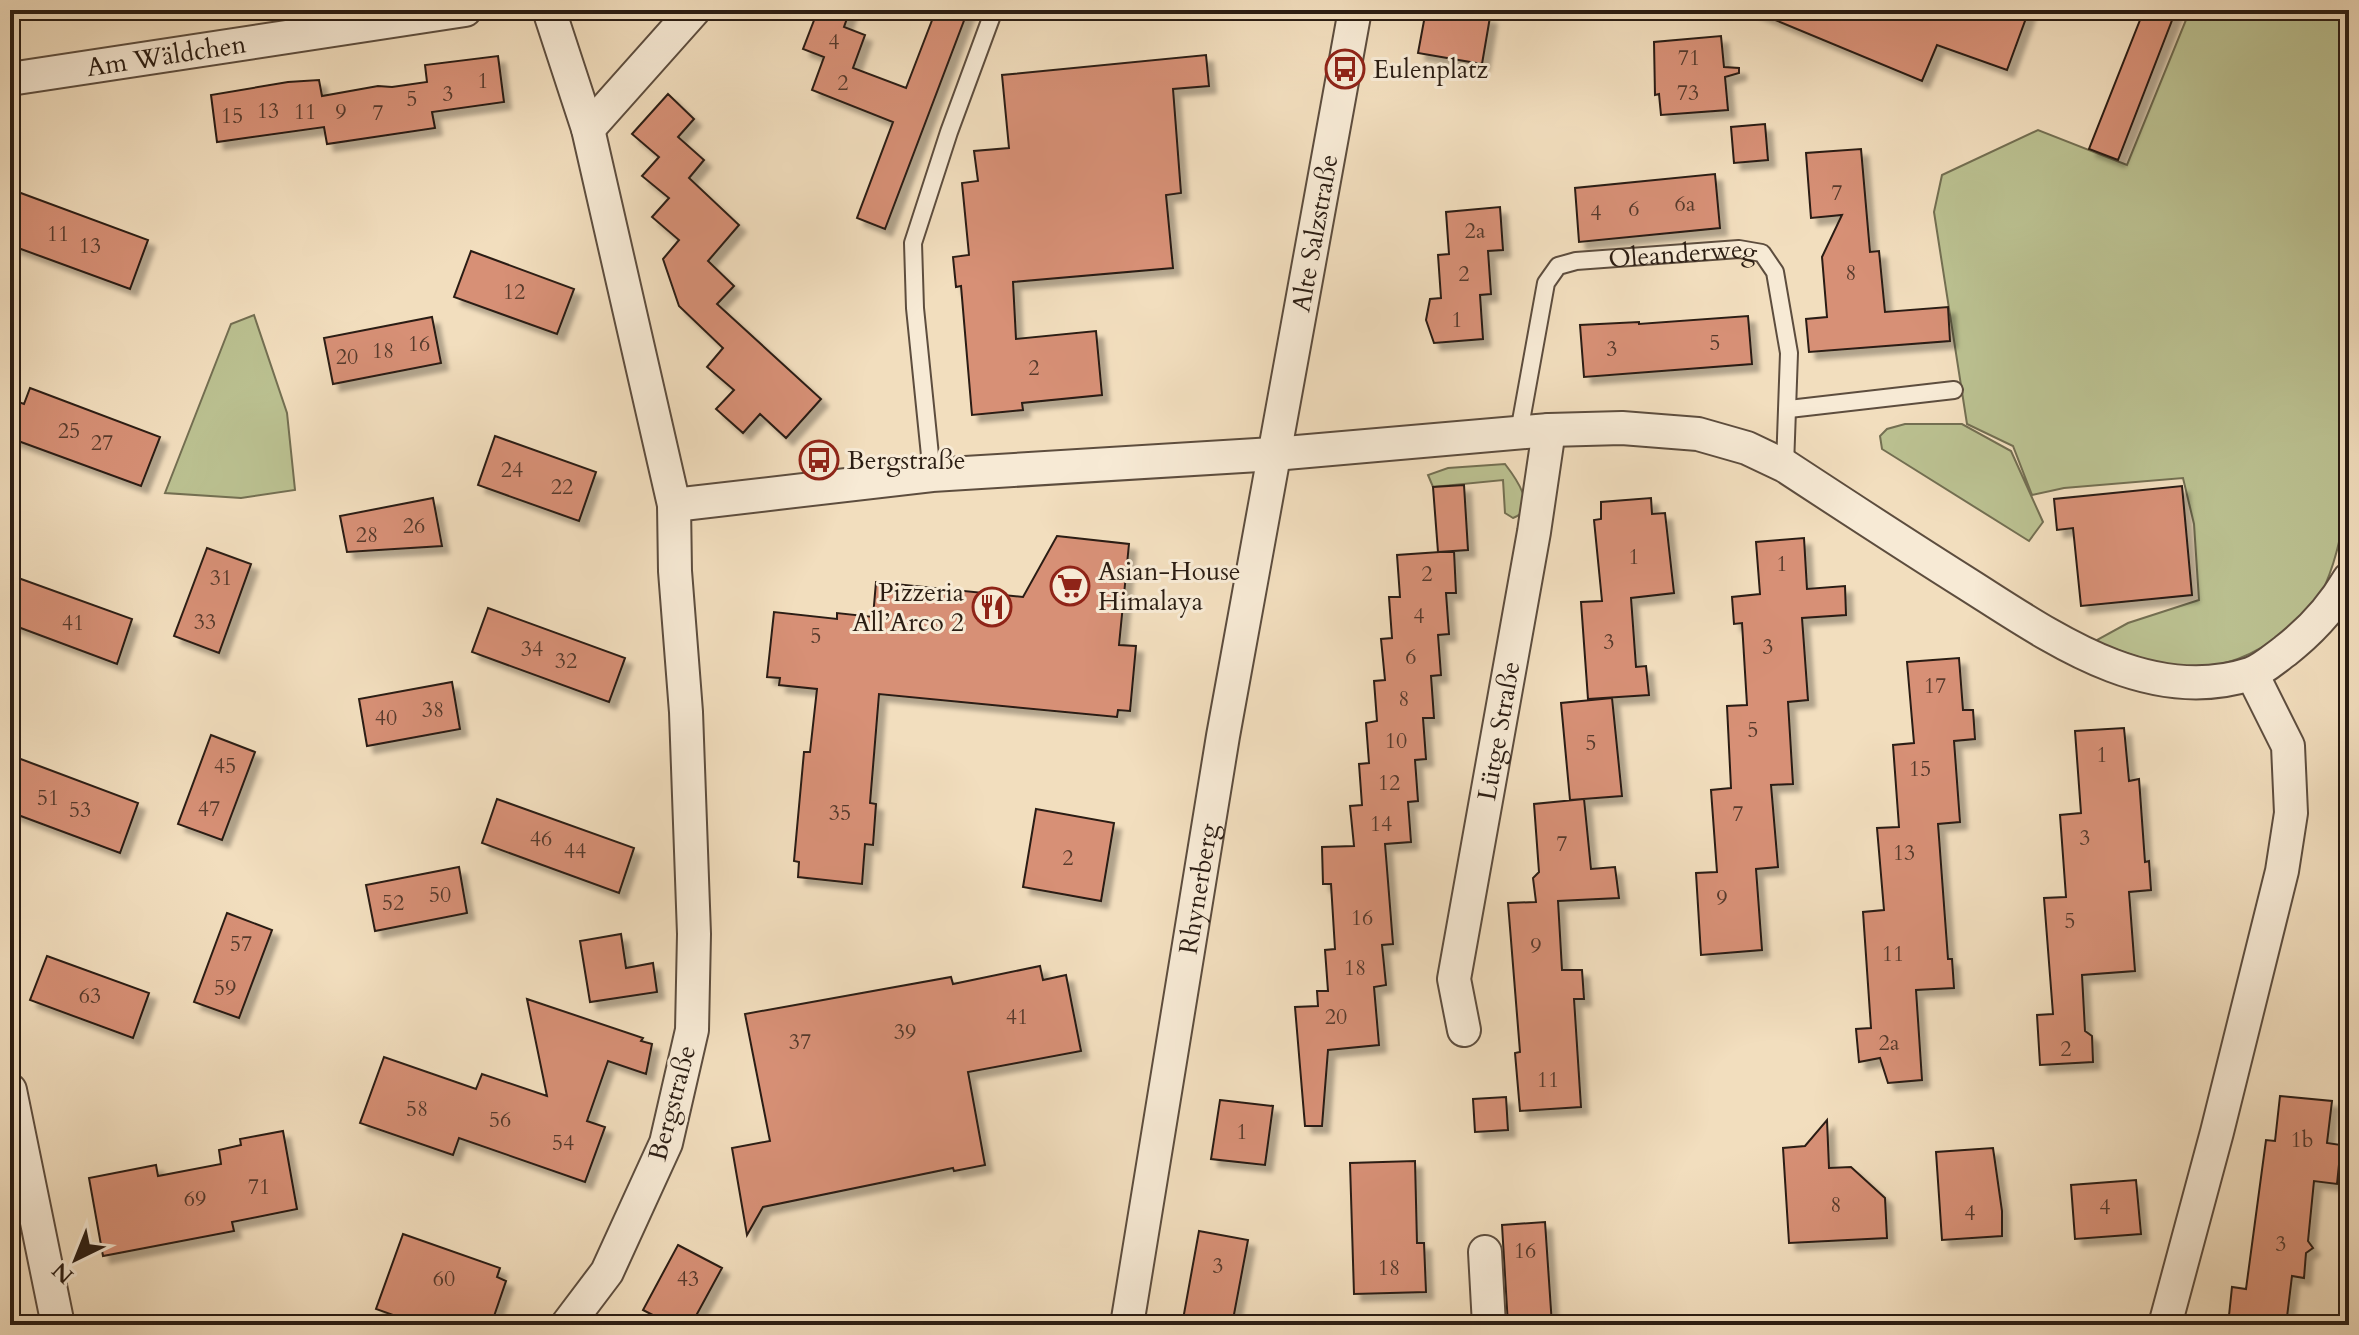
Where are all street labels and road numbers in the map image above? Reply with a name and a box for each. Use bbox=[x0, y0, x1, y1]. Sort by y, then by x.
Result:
street label: Am Wäldchen bbox=[84, 26, 249, 85]
street label: Alte Salzstraße bbox=[1283, 151, 1346, 315]
street label: Oleanderweg bbox=[1607, 231, 1760, 276]
street label: Lütge Straße bbox=[1469, 658, 1528, 803]
street label: Rhynerberg bbox=[1170, 820, 1226, 957]
street label: Bergstraße bbox=[640, 1041, 704, 1165]

